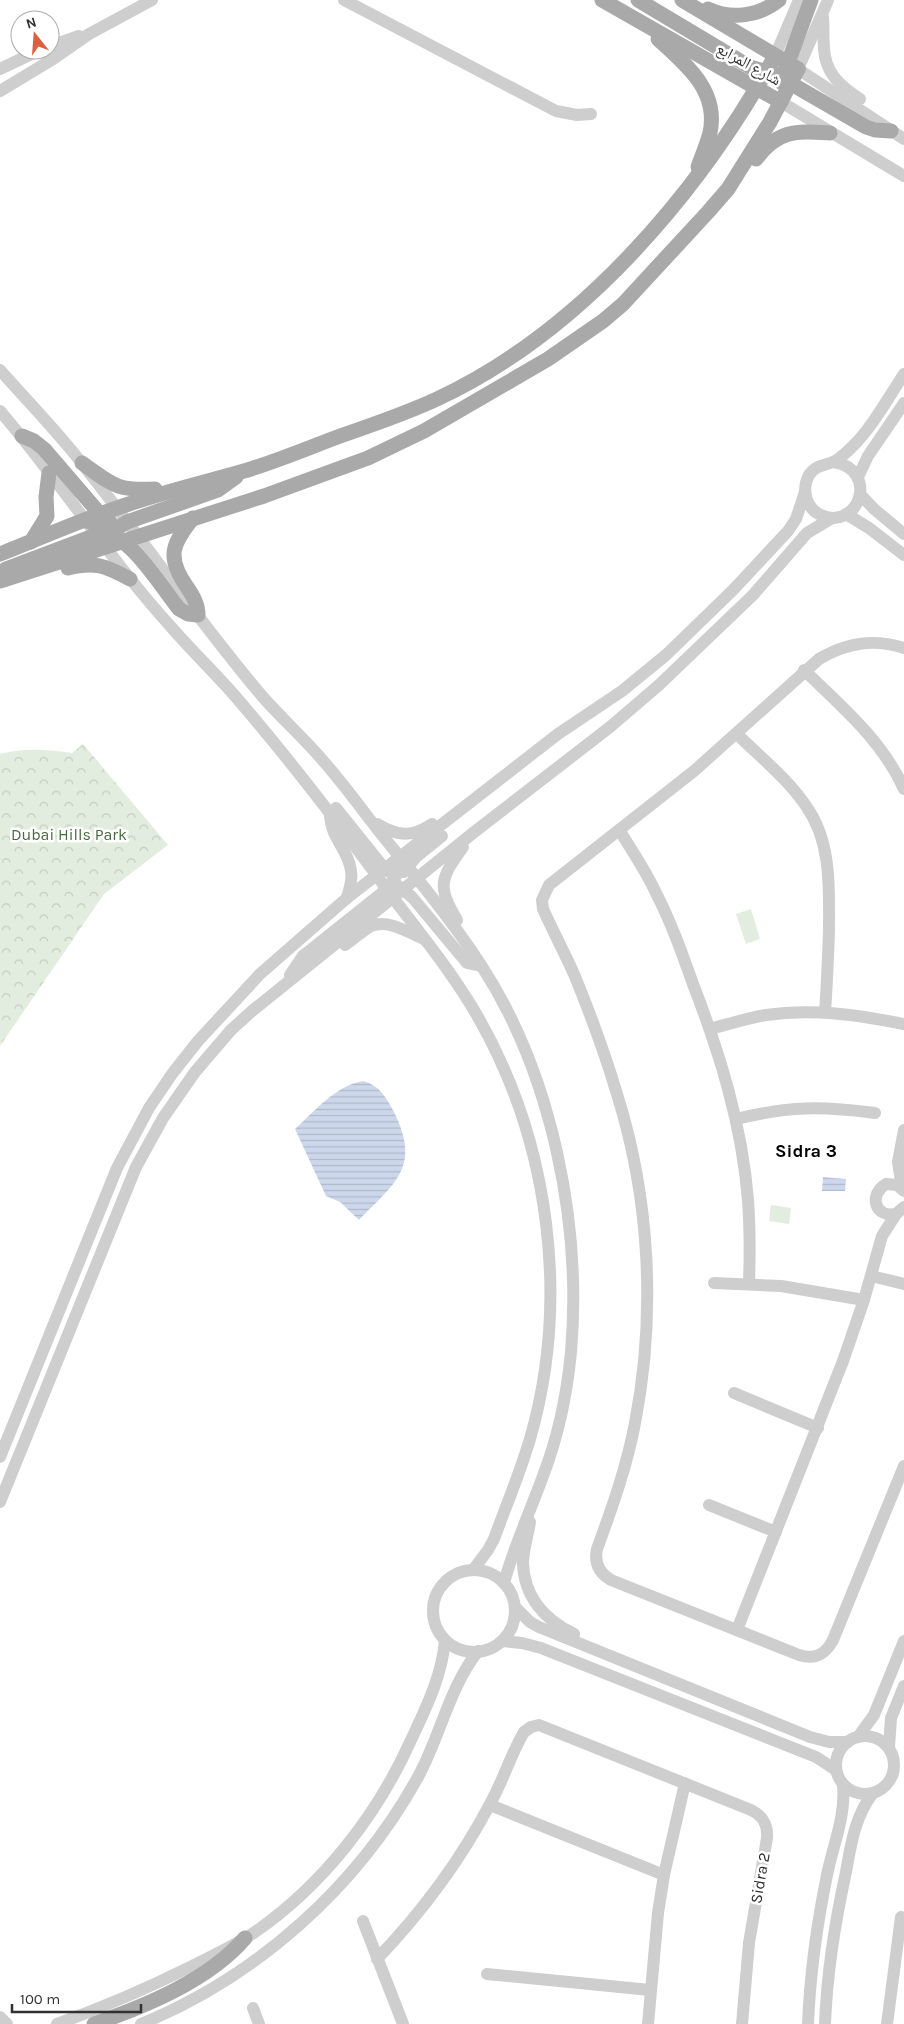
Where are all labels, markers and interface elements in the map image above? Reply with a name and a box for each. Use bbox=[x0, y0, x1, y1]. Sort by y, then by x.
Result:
north arrow bbox=[10, 10, 60, 60]
text: N bbox=[24, 13, 39, 33]
street label: شارع المرابع bbox=[713, 39, 784, 90]
park label: Dubai Hills Park bbox=[11, 825, 127, 844]
district label: Sidra 3 bbox=[775, 1140, 837, 1162]
street label: Sidra 2 bbox=[746, 1851, 774, 1905]
scale bar bbox=[12, 1982, 141, 2014]
text: 100 m bbox=[20, 1990, 60, 2008]

